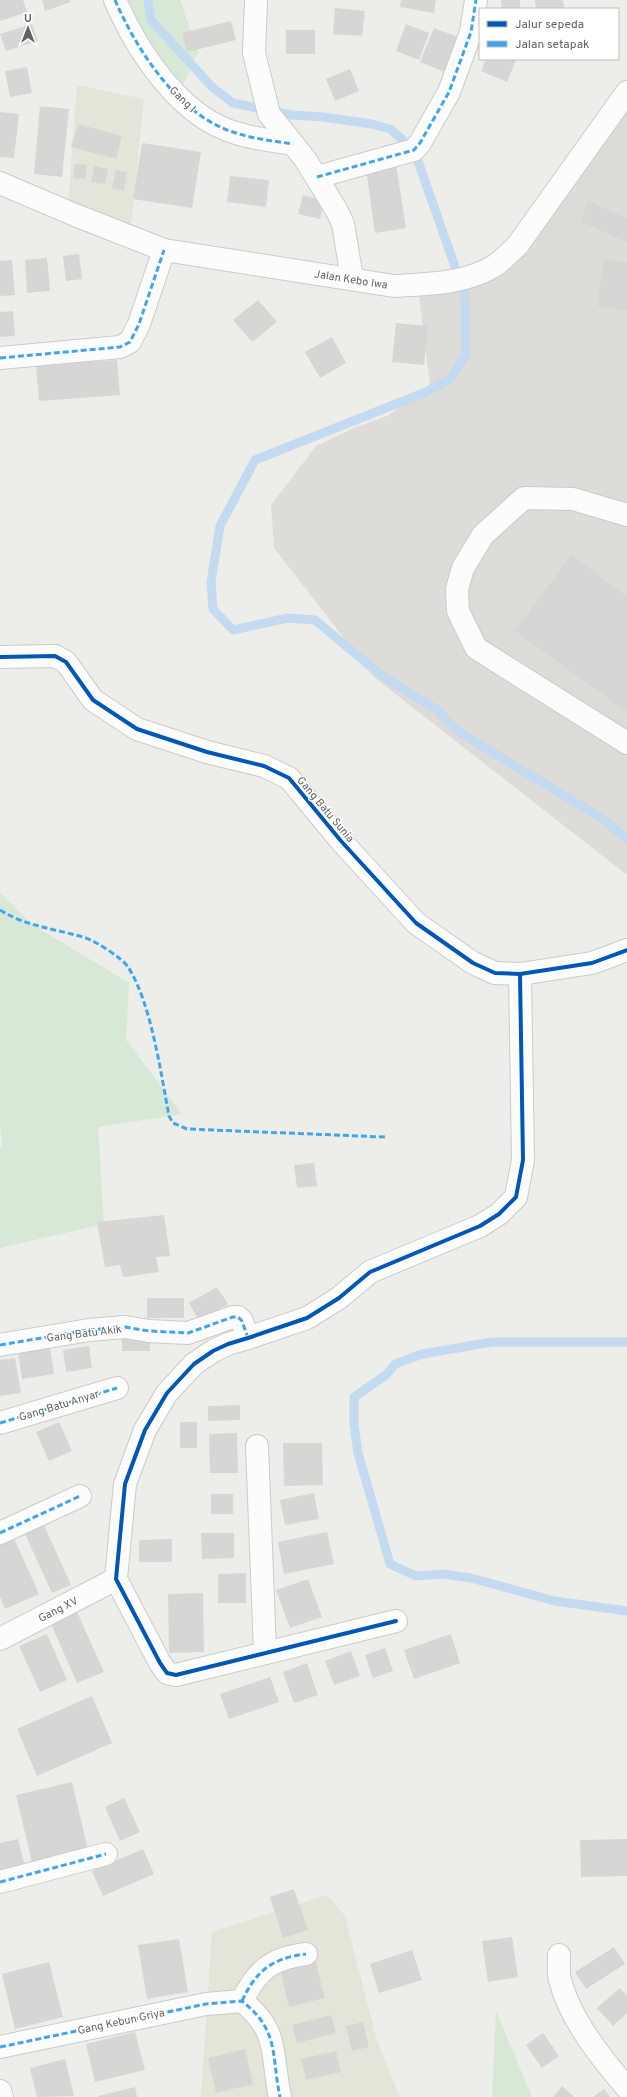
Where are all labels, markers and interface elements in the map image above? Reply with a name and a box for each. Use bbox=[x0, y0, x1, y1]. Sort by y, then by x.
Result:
north arrow bbox=[8, 8, 48, 48]
legend bbox=[479, 8, 619, 60]
text: U bbox=[24, 12, 32, 26]
text: Jalur sepeda bbox=[515, 17, 584, 33]
text: Jalan setapak bbox=[515, 37, 589, 53]
street label: Gang I bbox=[166, 84, 199, 116]
street label: Jalan Kebo Iwa bbox=[313, 267, 389, 293]
street label: Gang Batu Sunia bbox=[294, 774, 357, 846]
street label: Gang Batu Akik bbox=[46, 1322, 123, 1346]
street label: Gang Batu Anyar bbox=[17, 1387, 102, 1425]
street label: Gang XV bbox=[36, 1594, 81, 1626]
street label: Gang Kebun Griya bbox=[76, 2006, 166, 2038]

